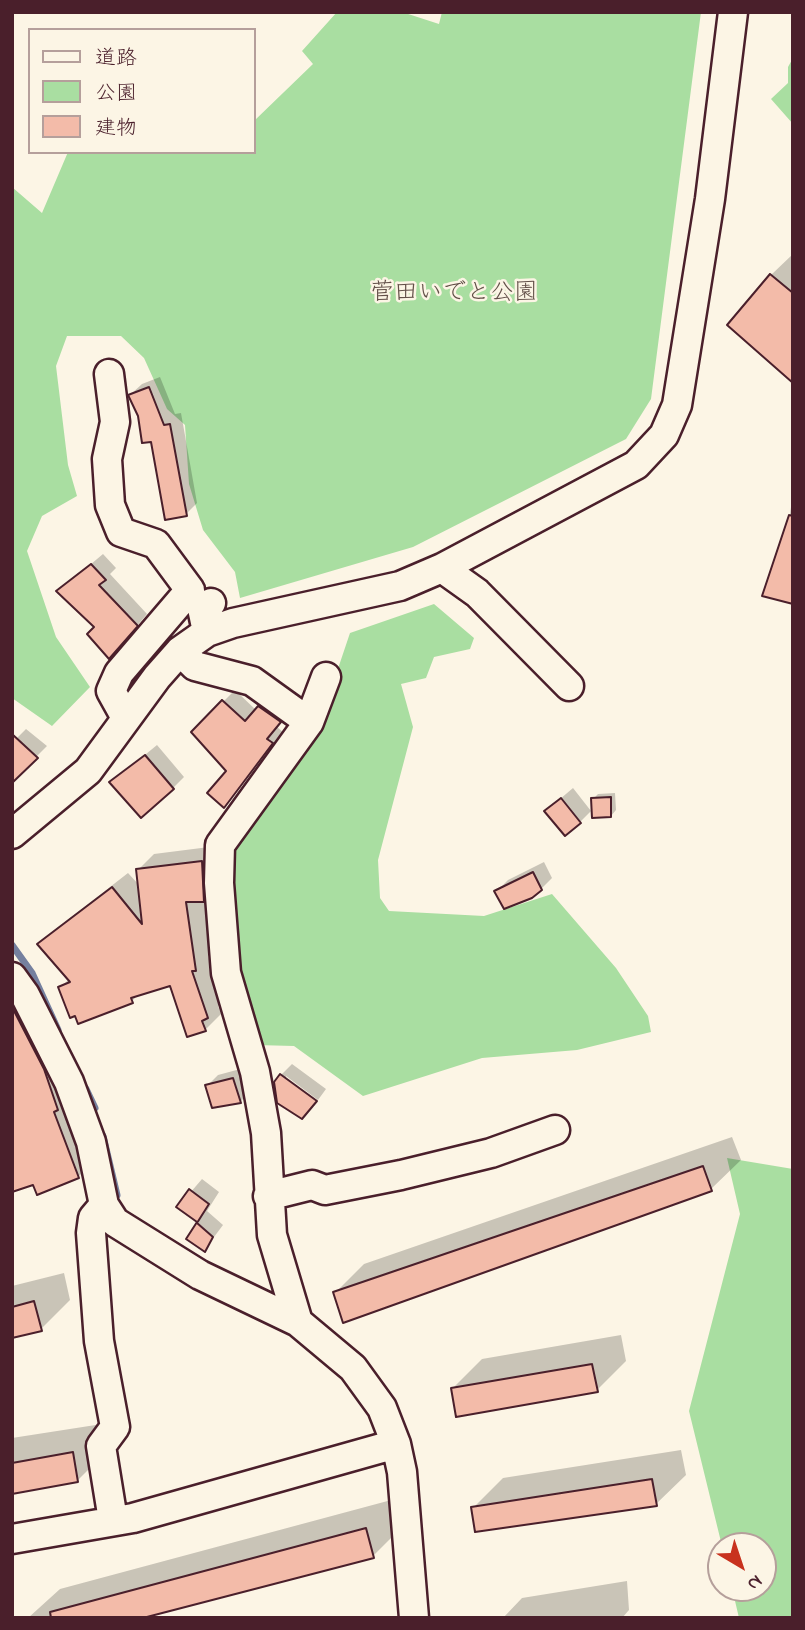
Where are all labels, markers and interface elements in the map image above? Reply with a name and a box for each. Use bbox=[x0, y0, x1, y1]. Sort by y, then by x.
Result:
legend bbox=[28, 28, 256, 154]
text: 道路 bbox=[95, 44, 137, 74]
text: 公園 bbox=[95, 79, 137, 109]
text: 建物 bbox=[95, 114, 137, 144]
park label: 菅田いでと公園 bbox=[370, 281, 538, 309]
north arrow bbox=[707, 1532, 777, 1602]
text: N bbox=[741, 1568, 768, 1597]

